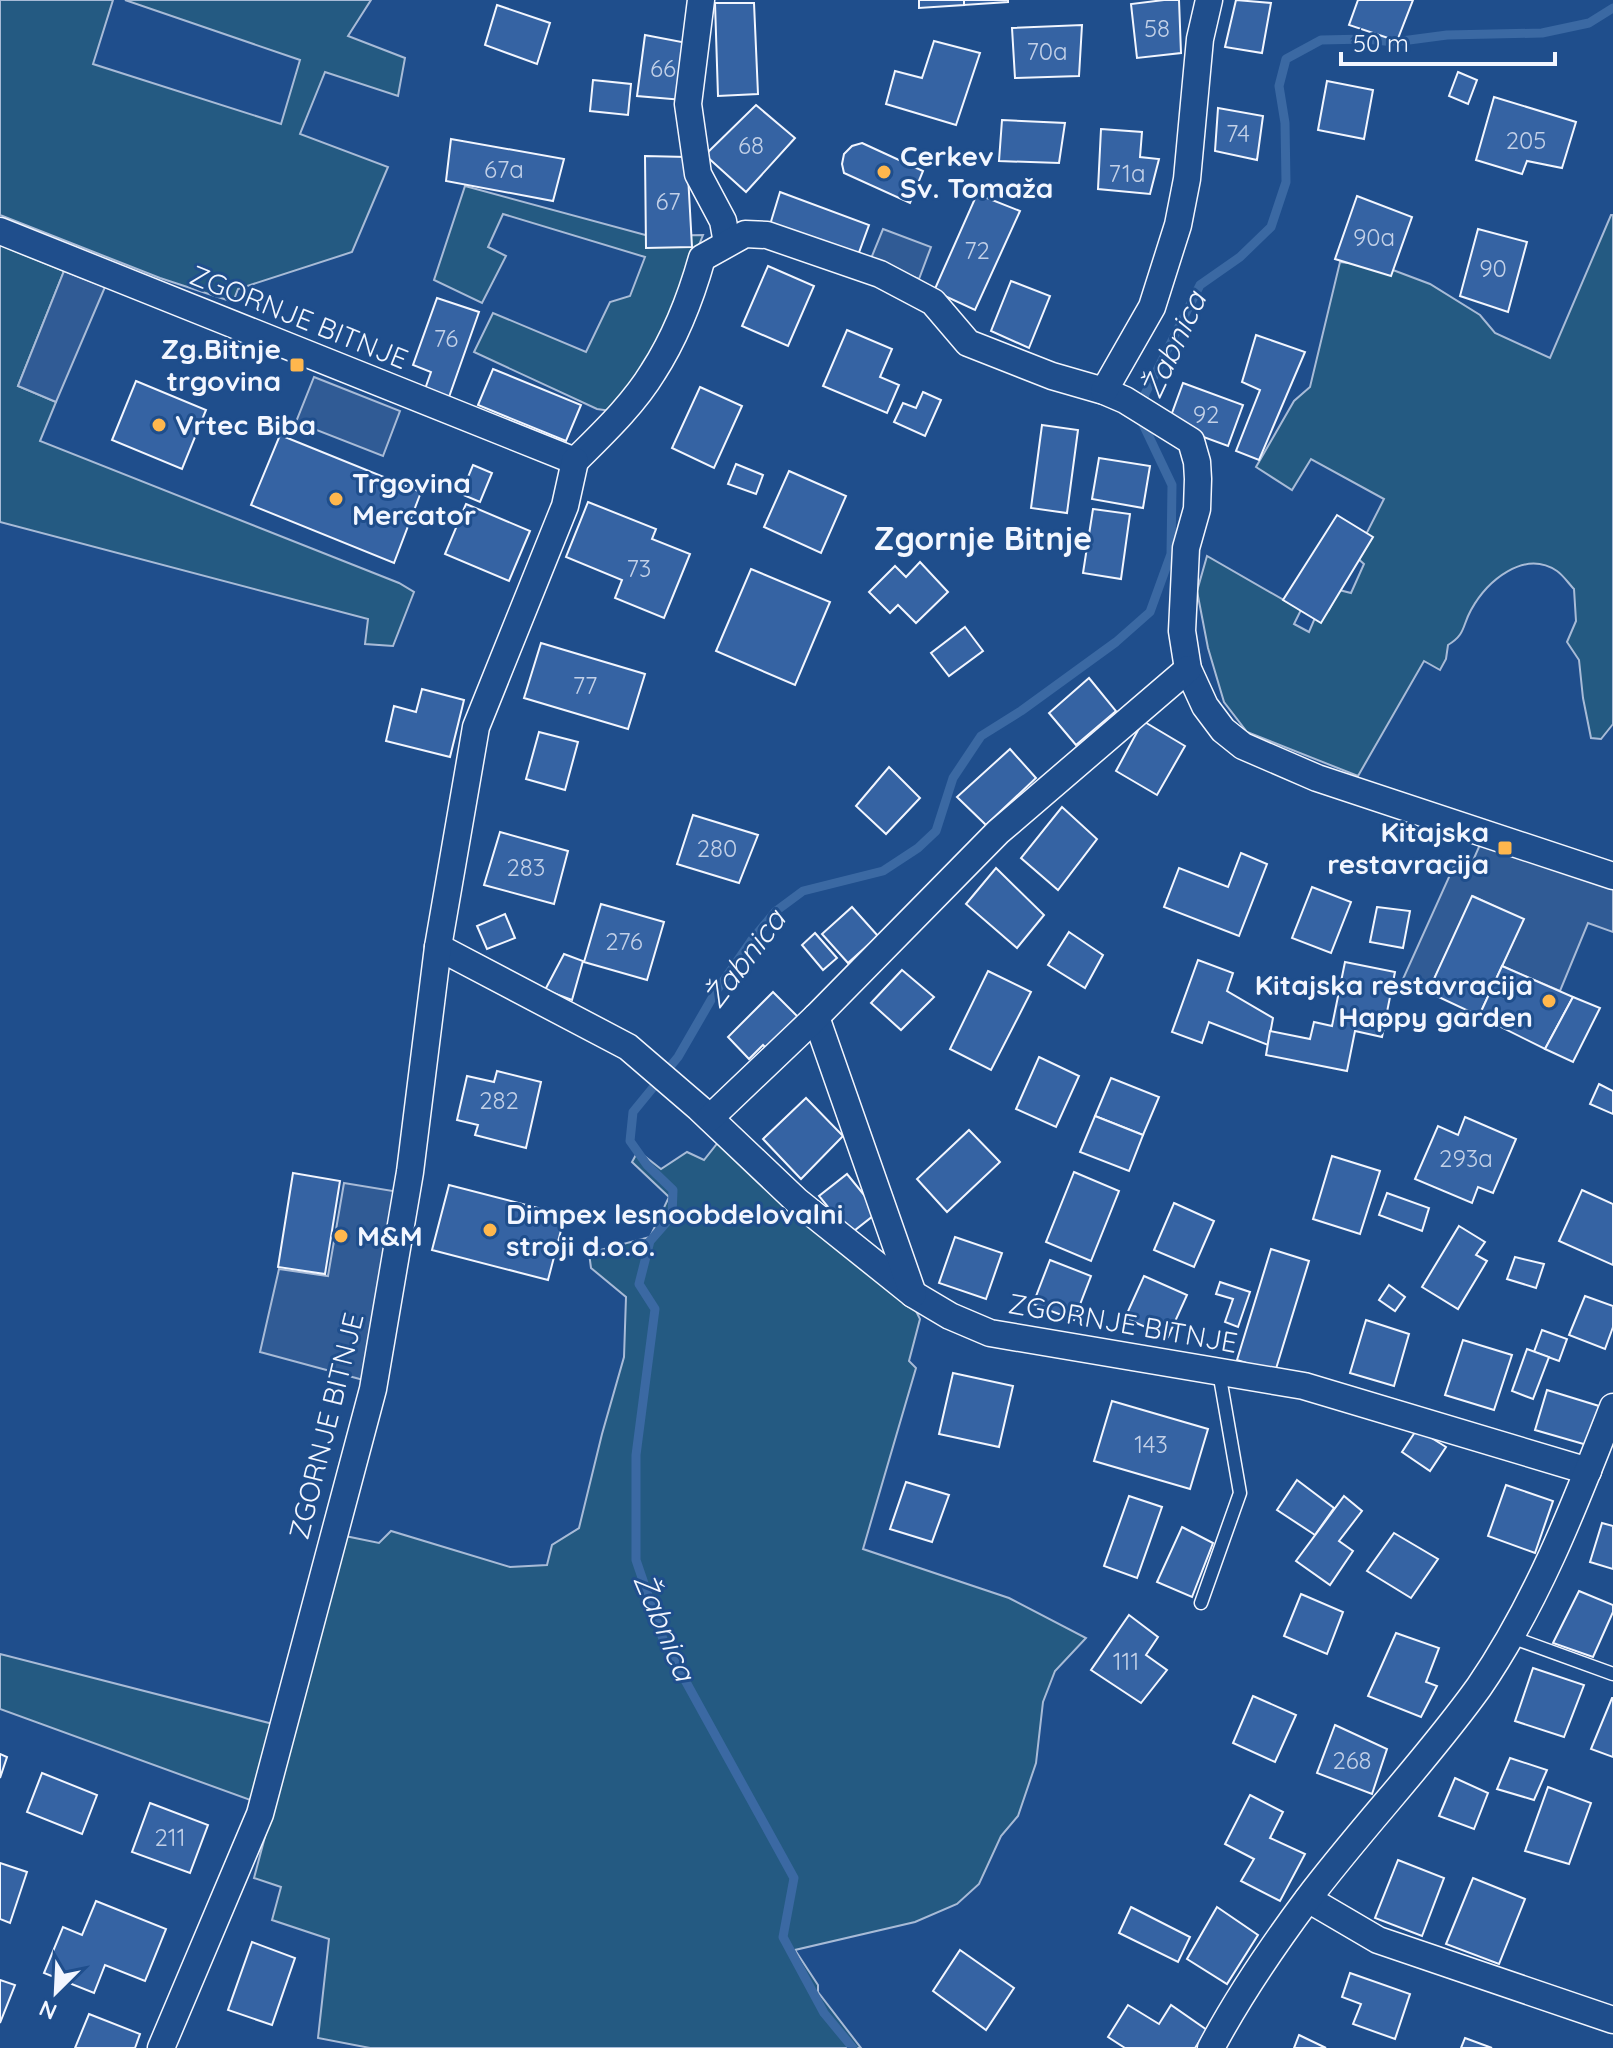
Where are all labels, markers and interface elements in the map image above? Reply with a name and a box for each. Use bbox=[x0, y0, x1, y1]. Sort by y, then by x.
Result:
house number: 58 bbox=[1144, 13, 1170, 43]
scale bar bbox=[1341, 16, 1555, 66]
text: 50 m bbox=[1353, 28, 1409, 58]
house number: 70a bbox=[1026, 36, 1068, 66]
house number: 66 bbox=[650, 53, 676, 83]
house number: 74 bbox=[1226, 118, 1250, 148]
house number: 205 bbox=[1506, 125, 1546, 155]
house number: 68 bbox=[738, 130, 764, 160]
place label: Cerkev Sv. Tomaža bbox=[900, 138, 1053, 205]
house number: 67a bbox=[484, 154, 524, 184]
house number: 71a bbox=[1109, 158, 1145, 188]
marker: Cerkev Sv. Tomaža bbox=[875, 163, 893, 181]
house number: 67 bbox=[655, 186, 681, 216]
house number: 90a bbox=[1353, 222, 1395, 252]
house number: 72 bbox=[964, 235, 990, 265]
house number: 90 bbox=[1479, 253, 1507, 283]
street label: ZGORNJE BITNJE bbox=[185, 257, 413, 376]
water label: Žabnica bbox=[1132, 284, 1215, 404]
house number: 76 bbox=[434, 323, 458, 353]
place label: Zg.Bitnje trgovina bbox=[161, 331, 281, 398]
marker: Zg.Bitnje trgovina bbox=[288, 356, 306, 374]
house number: 92 bbox=[1193, 399, 1219, 429]
place label: Vrtec Biba bbox=[175, 407, 316, 442]
marker: Vrtec Biba bbox=[150, 416, 168, 434]
place label: Trgovina Mercator bbox=[352, 465, 476, 532]
marker: Trgovina Mercator bbox=[327, 490, 345, 508]
district label: Zgornje Bitnje bbox=[874, 518, 1092, 558]
house number: 73 bbox=[627, 553, 651, 583]
house number: 77 bbox=[573, 670, 597, 700]
place label: Kitajska restavracija bbox=[1327, 814, 1489, 881]
house number: 280 bbox=[697, 833, 737, 863]
marker: Kitajska restavracija bbox=[1496, 839, 1514, 857]
house number: 283 bbox=[507, 852, 545, 882]
water label: Žabnica bbox=[695, 900, 795, 1015]
house number: 276 bbox=[605, 926, 643, 956]
place label: Kitajska restavracija Happy garden bbox=[1255, 967, 1533, 1034]
marker: Kitajska restavracija Happy garden bbox=[1540, 992, 1558, 1010]
house number: 282 bbox=[479, 1085, 519, 1115]
house number: 293a bbox=[1439, 1143, 1493, 1173]
place label: Dimpex lesnoobdelovalni stroji d.o.o. bbox=[506, 1196, 843, 1263]
place label: M&M bbox=[357, 1218, 423, 1253]
marker: Dimpex lesnoobdelovalni stroji d.o.o. bbox=[481, 1221, 499, 1239]
marker: M&M bbox=[332, 1227, 350, 1245]
street label: ZGORNJE BITNJE bbox=[1006, 1285, 1240, 1360]
street label: ZGORNJE BITNJE bbox=[280, 1309, 371, 1543]
house number: 143 bbox=[1134, 1429, 1168, 1459]
water label: Žabnica bbox=[625, 1567, 705, 1688]
house number: 111 bbox=[1113, 1646, 1139, 1676]
house number: 268 bbox=[1332, 1745, 1372, 1775]
house number: 211 bbox=[154, 1822, 186, 1852]
north arrow bbox=[16, 1952, 96, 2032]
text: N bbox=[35, 1994, 61, 2026]

